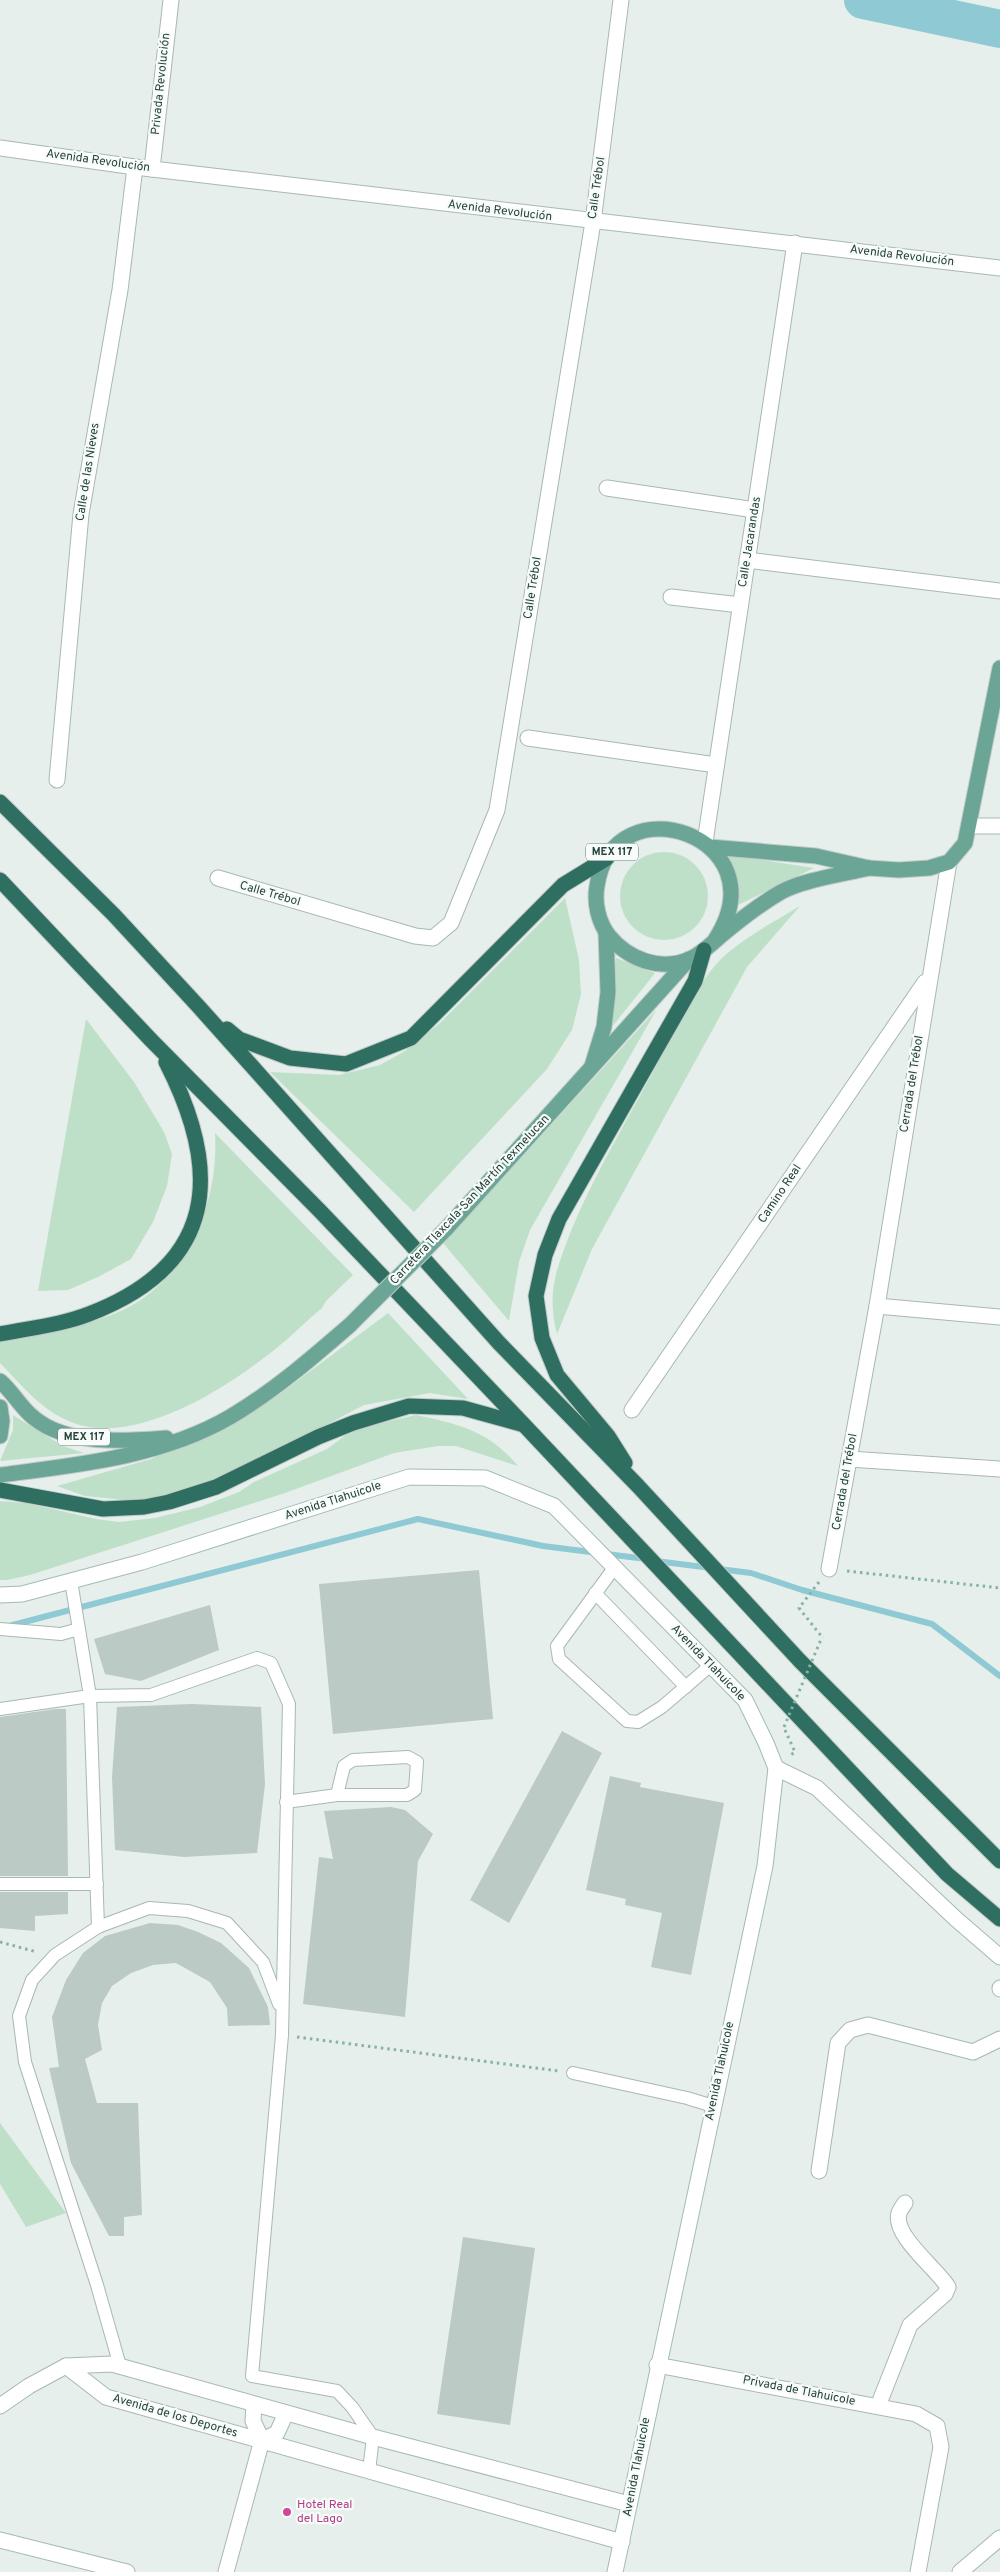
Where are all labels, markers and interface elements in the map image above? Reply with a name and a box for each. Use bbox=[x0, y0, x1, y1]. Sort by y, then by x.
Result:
street label: Privada Revolución bbox=[148, 32, 174, 136]
street label: Avenida Revolución bbox=[45, 146, 151, 176]
street label: Calle Trébol bbox=[585, 156, 609, 220]
street label: Avenida Revolución bbox=[447, 197, 553, 225]
street label: Avenida Revolución bbox=[849, 242, 955, 270]
street label: Calle de las Nieves bbox=[72, 422, 104, 522]
street label: Calle Jacarandas bbox=[735, 496, 765, 588]
street label: Calle Trébol bbox=[520, 556, 546, 620]
road number: MEX 117 bbox=[586, 844, 638, 860]
street label: Calle Trébol bbox=[238, 878, 302, 910]
street label: Cerrada del Trébol bbox=[896, 1034, 928, 1134]
street label: Carretera Tlaxcala-San Martín Texmelucan bbox=[387, 1112, 553, 1288]
street label: Camino Real bbox=[755, 1162, 805, 1226]
road number: MEX 117 bbox=[58, 1428, 110, 1445]
street label: Cerrada del Trébol bbox=[829, 1432, 861, 1532]
street label: Avenida Tlahuicole bbox=[283, 1478, 383, 1524]
street label: Avenida Tlahuicole bbox=[667, 1621, 749, 1705]
street label: Avenida Tlahuicole bbox=[702, 2020, 738, 2122]
street label: Privada de Tlahuicole bbox=[741, 2372, 857, 2410]
street label: Avenida de los Deportes bbox=[111, 2390, 239, 2442]
street label: Avenida Tlahuicole bbox=[620, 2416, 654, 2518]
place label: Hotel Real del Lago bbox=[297, 2497, 352, 2527]
marker: Hotel Real del Lago bbox=[281, 2506, 293, 2518]

